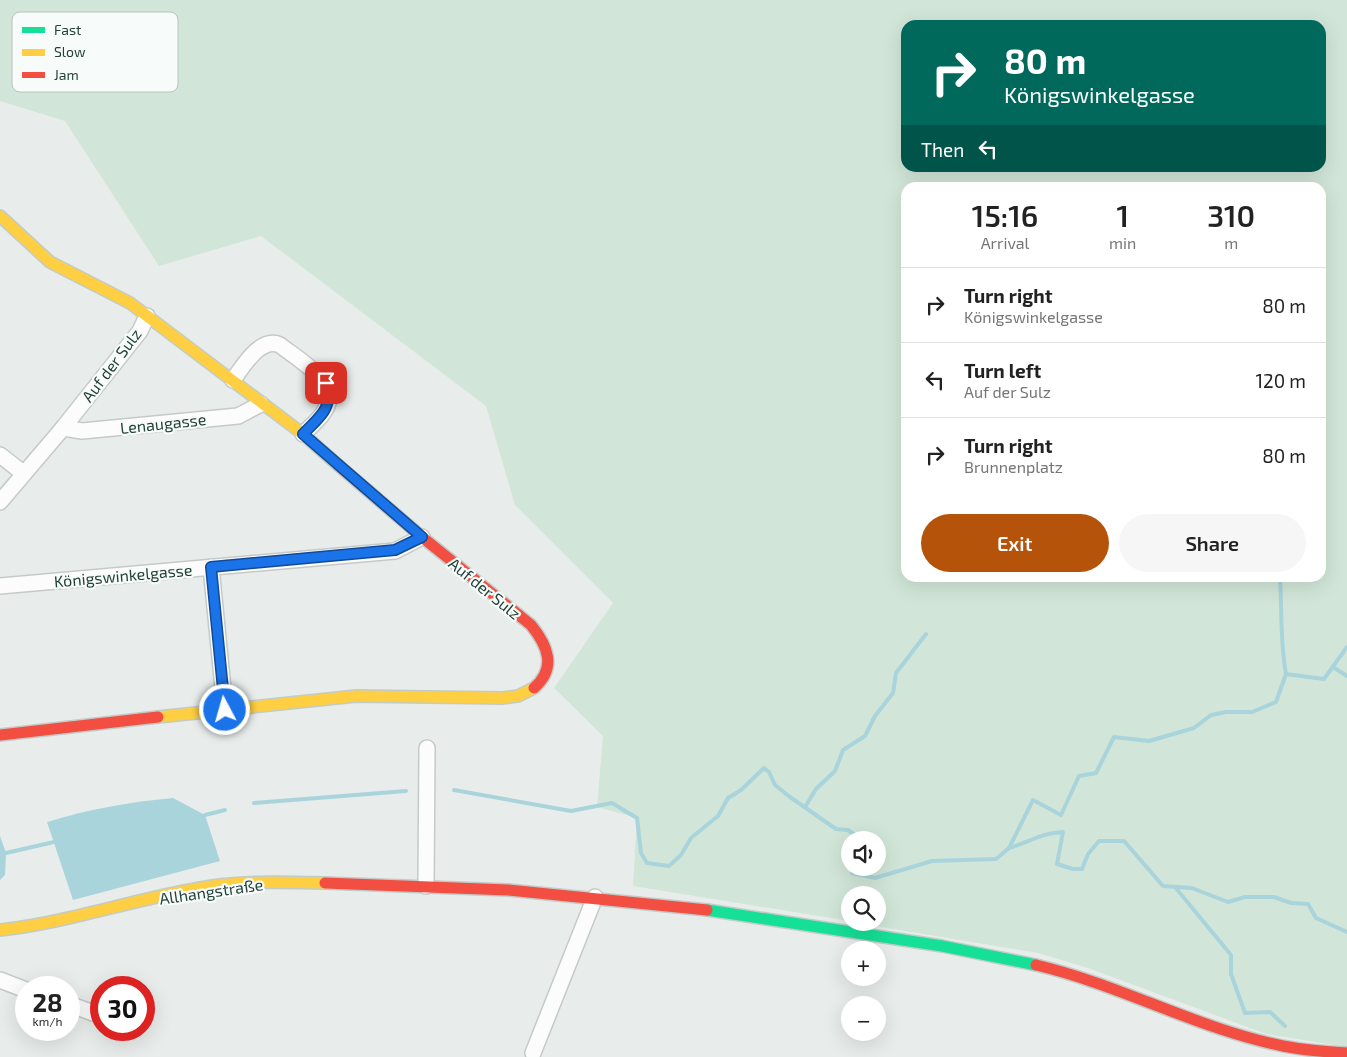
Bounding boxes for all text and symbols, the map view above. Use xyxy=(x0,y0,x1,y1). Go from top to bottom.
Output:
legend xyxy=(12,12,178,92)
text: Fast xyxy=(54,21,81,38)
text: 80 m xyxy=(1004,39,1086,81)
icon: right xyxy=(921,40,986,105)
text: Slow xyxy=(54,43,86,60)
text: Jam xyxy=(54,66,79,83)
text: Königswinkelgasse xyxy=(1004,81,1195,107)
icon: left xyxy=(974,135,1002,163)
text: Then xyxy=(921,138,964,161)
text: 15:16 xyxy=(972,197,1038,233)
text: 1 xyxy=(1116,197,1129,233)
text: 310 xyxy=(1207,197,1255,233)
text: Arrival xyxy=(981,233,1029,252)
text: min xyxy=(1109,233,1136,252)
text: m xyxy=(1224,233,1238,252)
text: Turn right xyxy=(964,284,1052,307)
icon: right xyxy=(921,291,949,319)
text: 80 m xyxy=(1262,294,1306,317)
text: Königswinkelgasse xyxy=(964,307,1103,326)
street label: Auf der Sulz xyxy=(77,325,145,405)
text: Turn left xyxy=(964,359,1041,382)
pin xyxy=(305,362,347,404)
icon: left xyxy=(921,366,949,394)
icon: arrive xyxy=(312,369,340,397)
text: 120 m xyxy=(1255,369,1306,392)
text: Auf der Sulz xyxy=(964,382,1051,401)
street label: Lenaugasse xyxy=(119,409,207,437)
text: Turn right xyxy=(964,434,1052,457)
icon: right xyxy=(921,441,949,469)
text: 80 m xyxy=(1262,444,1306,467)
text: Brunnenplatz xyxy=(964,457,1063,476)
button: Exit xyxy=(921,514,1109,572)
button: Share xyxy=(1119,514,1306,572)
street label: Auf der Sulz xyxy=(445,553,525,623)
street label: Königswinkelgasse xyxy=(53,559,193,591)
position arrow xyxy=(198,683,250,735)
map controls xyxy=(841,831,886,1041)
button: sound xyxy=(841,831,886,876)
street label: Allhangstraße xyxy=(158,874,264,908)
button: search xyxy=(841,886,886,931)
button: + xyxy=(841,941,886,986)
speed limit sign: 30 xyxy=(90,976,155,1041)
text: 28 xyxy=(32,987,63,1017)
button: − xyxy=(841,996,886,1041)
text: km/h xyxy=(33,1014,62,1028)

